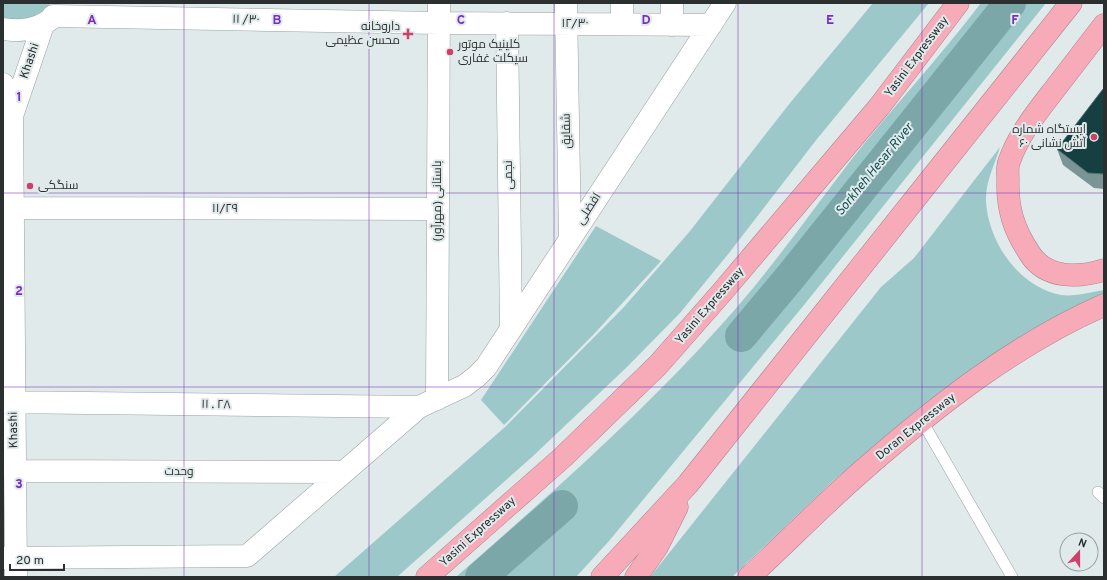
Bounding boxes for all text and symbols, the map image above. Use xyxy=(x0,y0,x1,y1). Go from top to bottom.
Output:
street label: ۱۱ /۳۰ xyxy=(232,12,260,28)
text: A xyxy=(87,13,97,29)
text: B xyxy=(273,13,282,29)
text: C xyxy=(457,13,465,29)
text: D xyxy=(641,13,651,29)
text: E xyxy=(826,13,834,29)
street label: Yasini Expressway xyxy=(881,13,953,101)
text: F xyxy=(1011,13,1019,29)
street label: ۱۲/۳۰ xyxy=(561,16,589,32)
place label: داروخانه محسن عظیمی xyxy=(325,19,400,49)
marker: داروخانه محسن عظیمی xyxy=(403,29,413,39)
place label: کلینیک موتور سیکلت غفاری xyxy=(457,37,528,67)
street label: Khashi xyxy=(16,41,44,81)
marker: کلینیک موتور سیکلت غفاری xyxy=(445,47,455,57)
text: 1 xyxy=(16,90,22,106)
street label: شقایق xyxy=(559,113,575,149)
water label: Sorkheh Hesar River xyxy=(833,120,918,220)
place label: ایستگاه شماره ۶۰ آتش نشانی xyxy=(1012,122,1087,152)
marker: ایستگاه شماره ۶۰ آتش نشانی xyxy=(1089,132,1099,142)
street label: نجمی xyxy=(501,160,517,190)
street label: باستانی (مهرآور) xyxy=(430,161,446,241)
place label: سنگکی xyxy=(38,178,79,194)
marker: سنگکی xyxy=(25,181,35,191)
street label: افضلی xyxy=(573,190,605,228)
street label: ۱۱/۲۹ xyxy=(212,201,238,217)
street label: Yasini Expressway xyxy=(672,264,748,348)
text: 2 xyxy=(15,284,23,300)
street label: Doran Expressway xyxy=(873,390,959,464)
street label: ۱۱ . ۲۸ xyxy=(201,397,231,413)
street label: Khashi xyxy=(6,412,22,448)
street label: وحدت xyxy=(164,464,194,480)
text: 3 xyxy=(15,477,23,493)
street label: Yasini Expressway xyxy=(436,493,520,571)
north arrow xyxy=(1059,532,1099,572)
text: N xyxy=(1076,536,1088,552)
scale bar xyxy=(10,546,64,572)
text: 20 m xyxy=(16,553,44,569)

